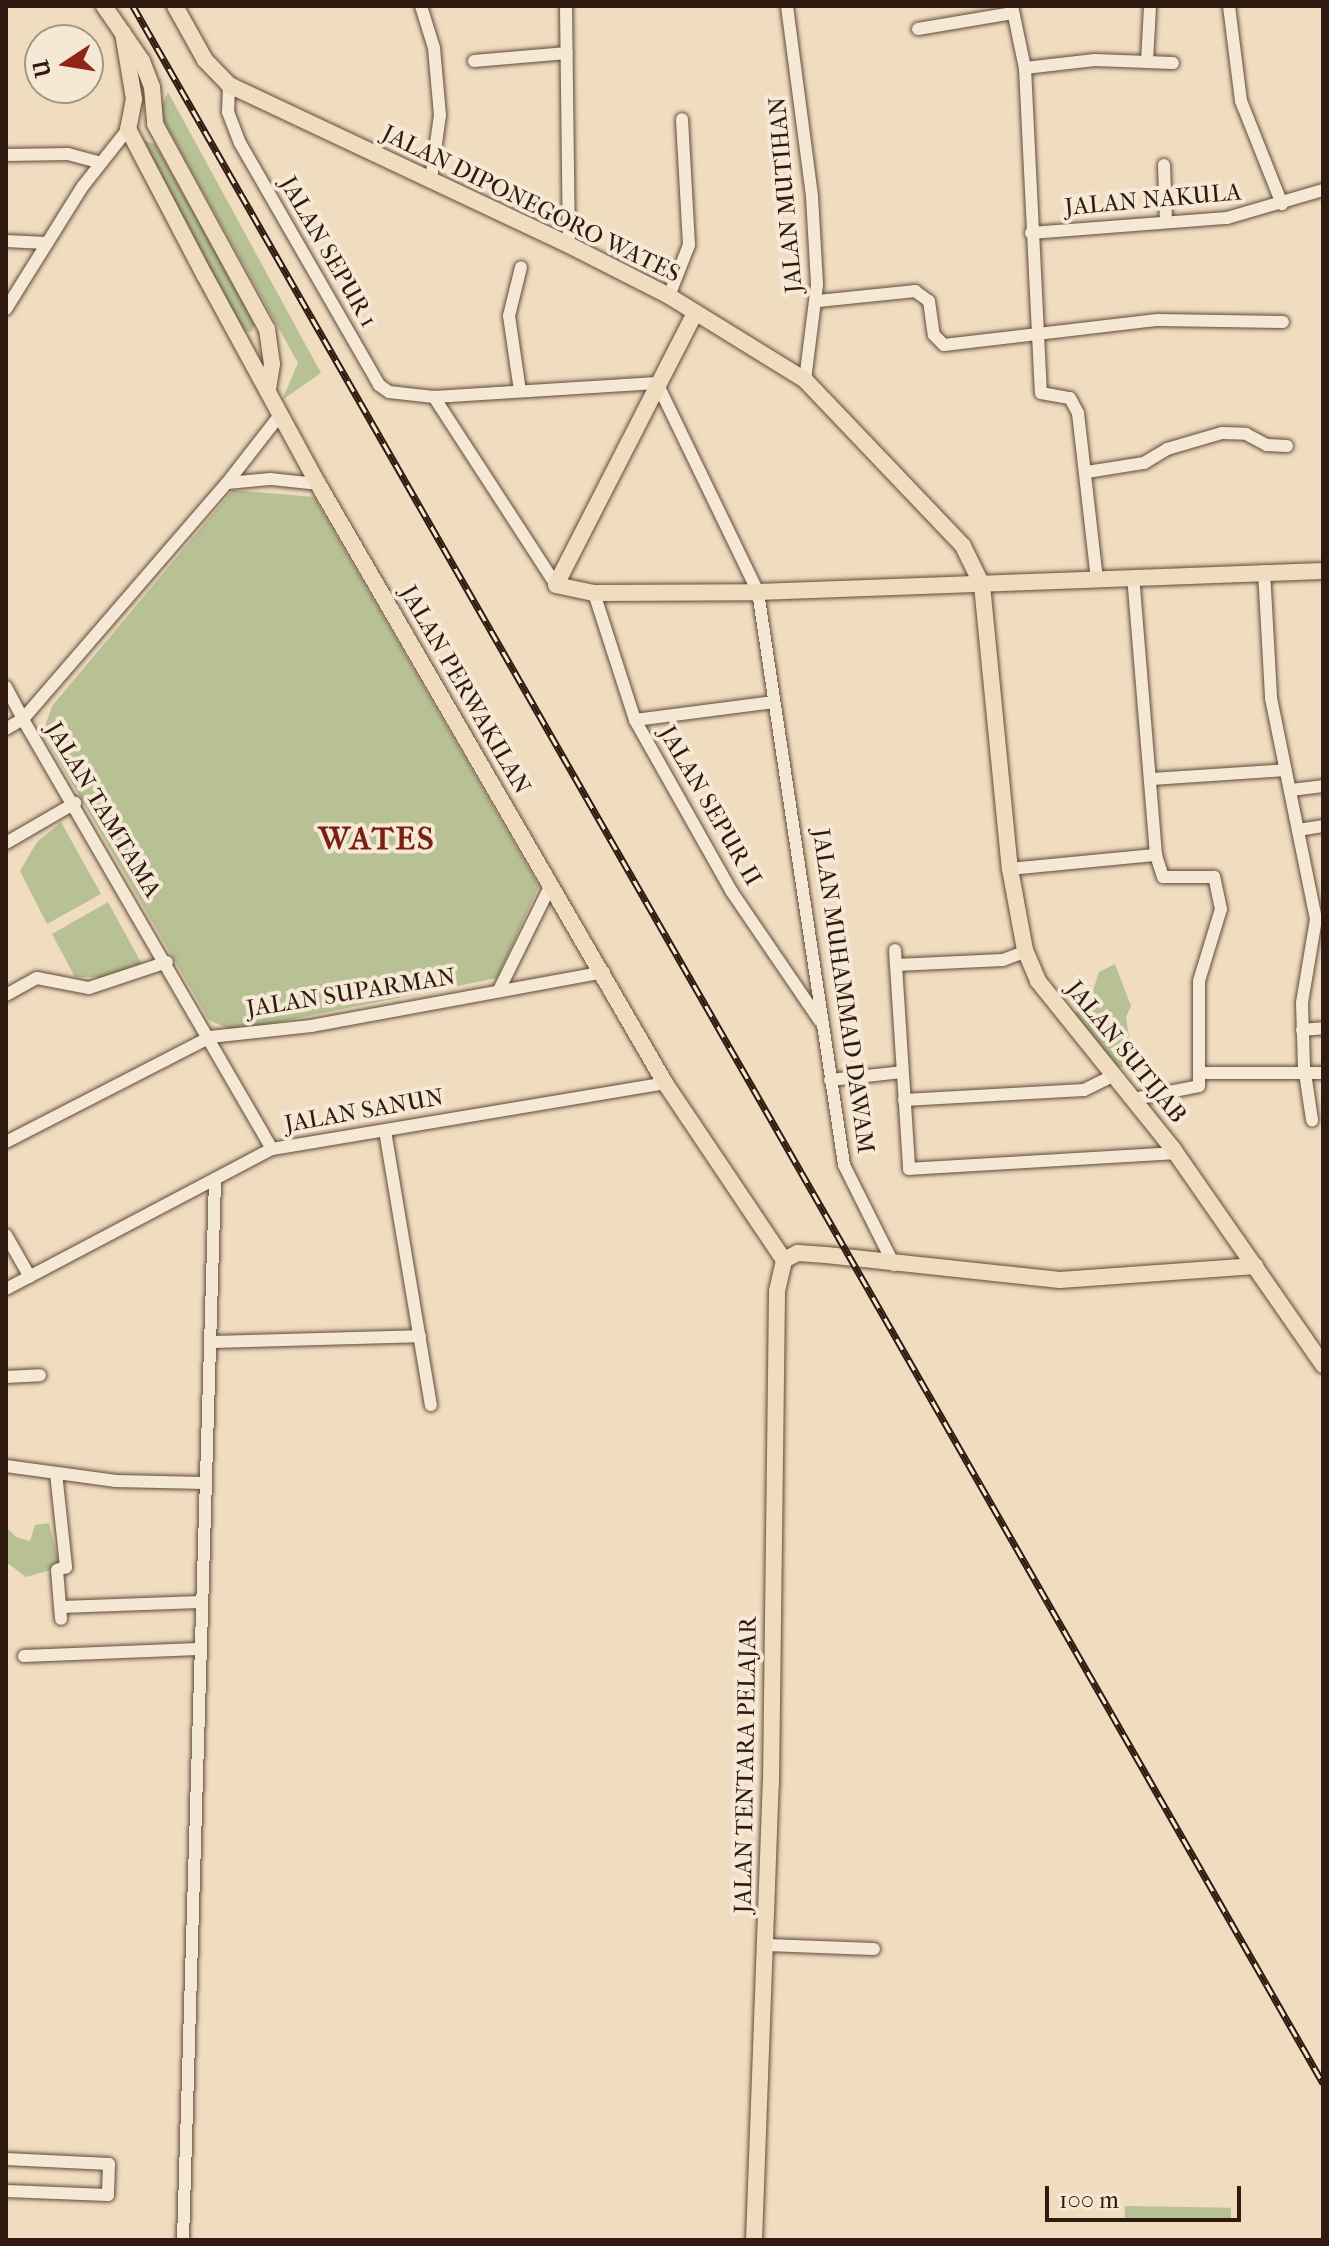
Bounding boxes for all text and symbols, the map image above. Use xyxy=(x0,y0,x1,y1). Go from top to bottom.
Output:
north arrow xyxy=(24,24,104,104)
text: U xyxy=(28,58,57,80)
street label: JALAN MUTIHAN xyxy=(763,96,809,294)
street label: JALAN DIPONEGORO WATES xyxy=(377,119,685,289)
street label: JALAN SEPUR 1 xyxy=(273,171,383,333)
street label: JALAN NAKULA xyxy=(1063,178,1243,222)
street label: JALAN PERWAKILAN xyxy=(393,581,537,799)
street label: JALAN TAMTAMA xyxy=(39,717,167,903)
street label: JALAN SEPUR II xyxy=(653,721,767,891)
district label: WATES xyxy=(318,820,436,858)
street label: JALAN MUHAMMAD DAWAM xyxy=(806,827,880,1155)
street label: JALAN SUPARMAN xyxy=(244,962,458,1024)
street label: JALAN SUTIJAB xyxy=(1060,975,1192,1129)
street label: JALAN SANUN xyxy=(282,1083,446,1139)
street label: JALAN TENTARA PELAJAR xyxy=(729,1616,763,1914)
scale bar xyxy=(1049,2170,1245,2220)
text: 100 m xyxy=(1059,2186,1119,2214)

